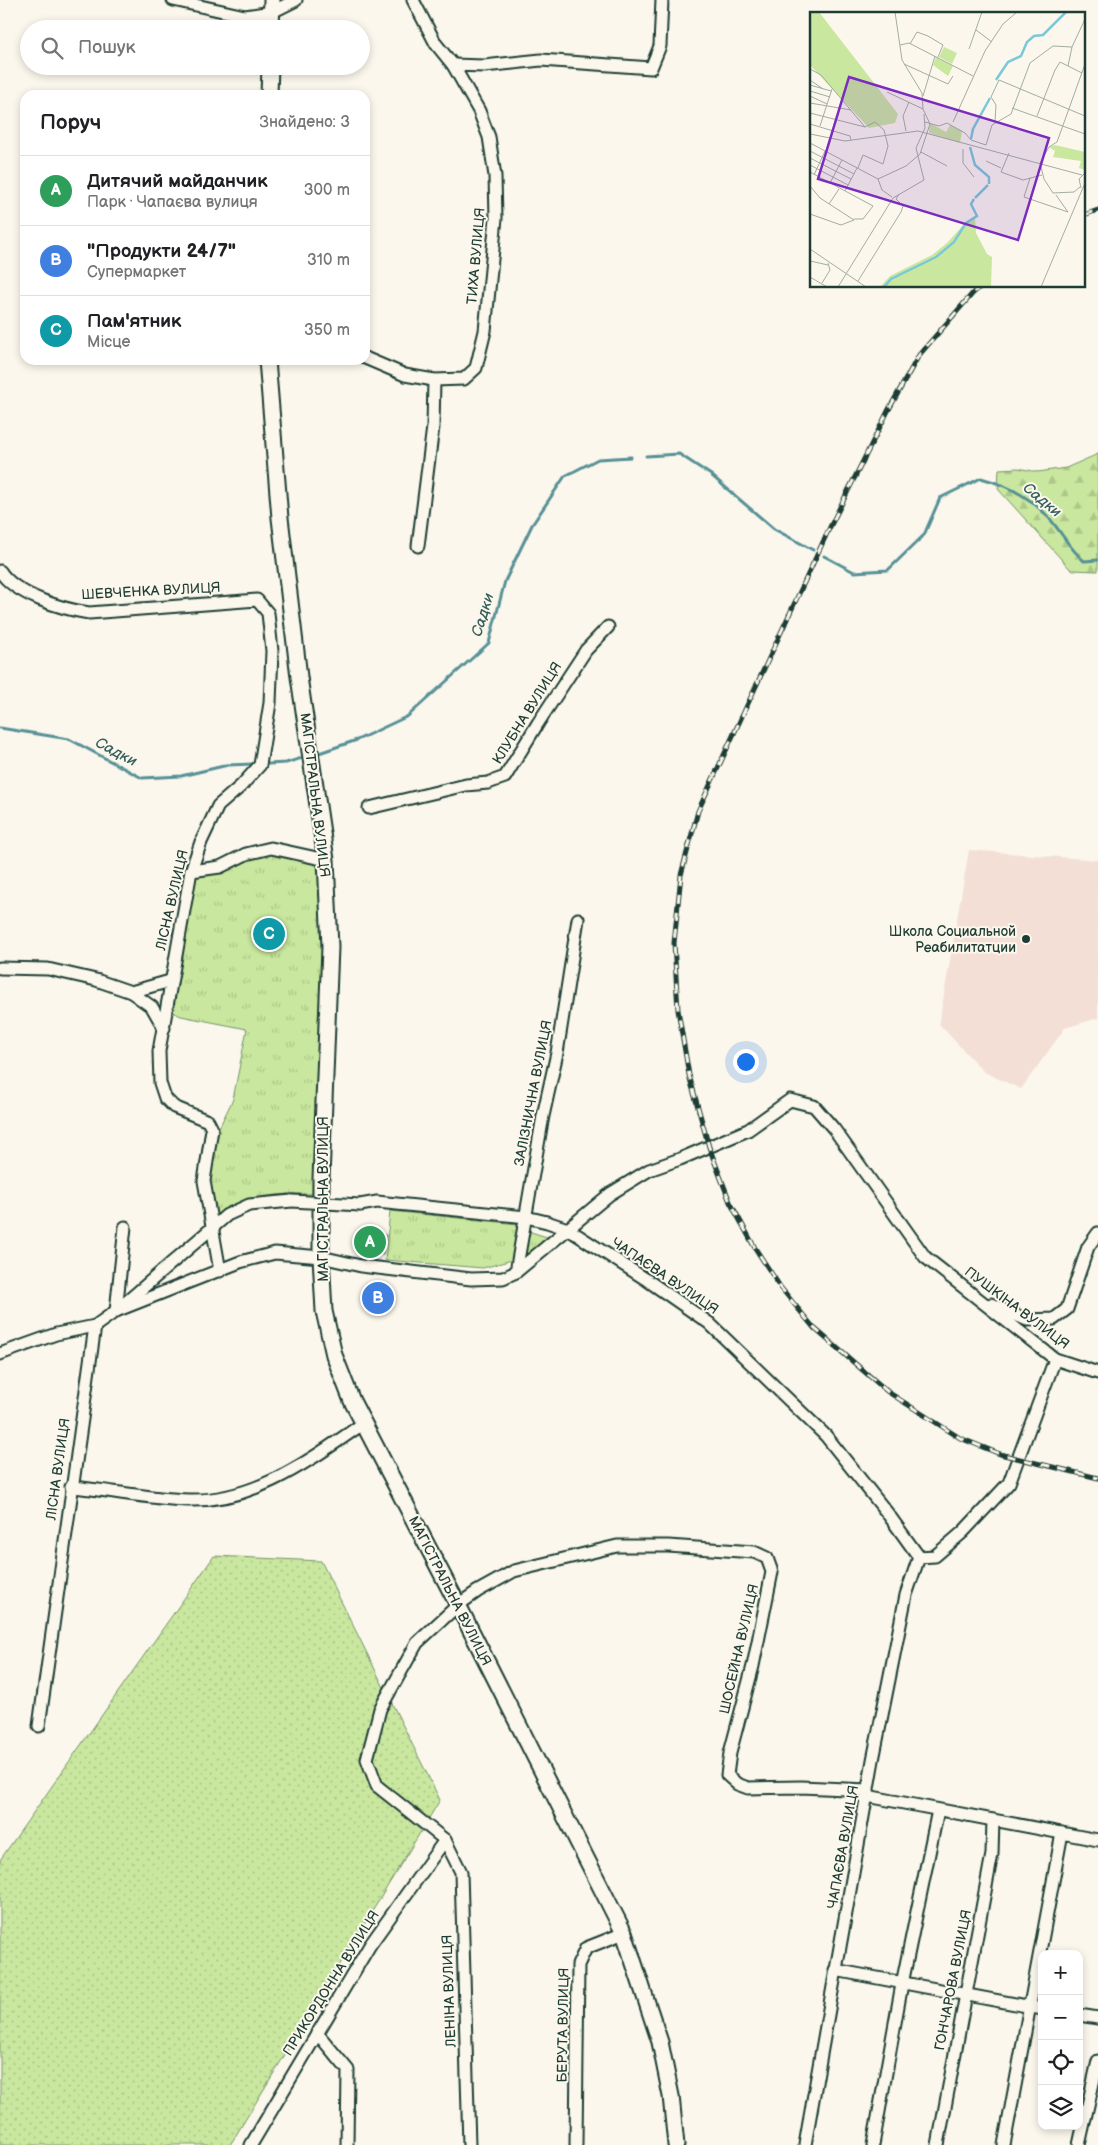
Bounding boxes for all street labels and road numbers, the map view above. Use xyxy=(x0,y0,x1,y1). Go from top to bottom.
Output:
street label: ТИХА ВУЛИЦЯ xyxy=(463,207,489,305)
street label: ШЕВЧЕНКА ВУЛИЦЯ xyxy=(81,579,221,603)
street label: КЛУБНА ВУЛИЦЯ xyxy=(489,659,565,767)
street label: МАГІСТРАЛЬНА ВУЛИЦЯ xyxy=(296,712,334,878)
street label: ЛІСНА ВУЛИЦЯ xyxy=(152,848,192,953)
street label: ЗАЛІЗНИЧНА ВУЛИЦЯ xyxy=(511,1019,555,1167)
street label: МАГІСТРАЛЬНА ВУЛИЦЯ xyxy=(315,1116,332,1282)
street label: ЧАПАЄВА ВУЛИЦЯ xyxy=(608,1234,722,1318)
street label: ПУШКІНА ВУЛИЦЯ xyxy=(961,1263,1073,1353)
street label: ЛІСНА ВУЛИЦЯ xyxy=(42,1417,74,1522)
street label: МАГІСТРАЛЬНА ВУЛИЦЯ xyxy=(405,1513,495,1669)
street label: ШОСЕЙНА ВУЛИЦЯ xyxy=(716,1582,762,1716)
street label: ЧАПАЄВА ВУЛИЦЯ xyxy=(824,1784,862,1910)
street label: ПРИКОРДОННА ВУЛИЦЯ xyxy=(279,1907,383,2059)
street label: ГОНЧАРОВА ВУЛИЦЯ xyxy=(931,1908,975,2052)
street label: ЛЕНІНА ВУЛИЦЯ xyxy=(439,1934,459,2049)
street label: БЕРУТА ВУЛИЦЯ xyxy=(553,1967,573,2083)

